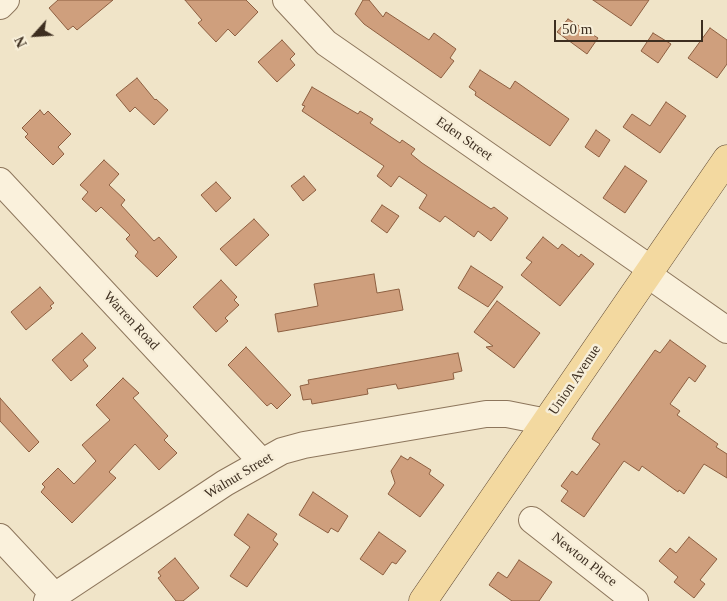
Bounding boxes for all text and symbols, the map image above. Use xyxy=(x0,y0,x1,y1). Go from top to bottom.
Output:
north arrow xyxy=(10,10,60,60)
scale bar xyxy=(557,10,706,42)
text: 50 m xyxy=(562,21,592,37)
text: N xyxy=(12,34,30,50)
street label: Eden Street xyxy=(433,114,495,164)
street label: Warren Road xyxy=(100,288,162,354)
street label: Union Avenue xyxy=(545,342,605,418)
street label: Walnut Street xyxy=(202,449,276,503)
street label: Newton Place xyxy=(548,529,620,591)

